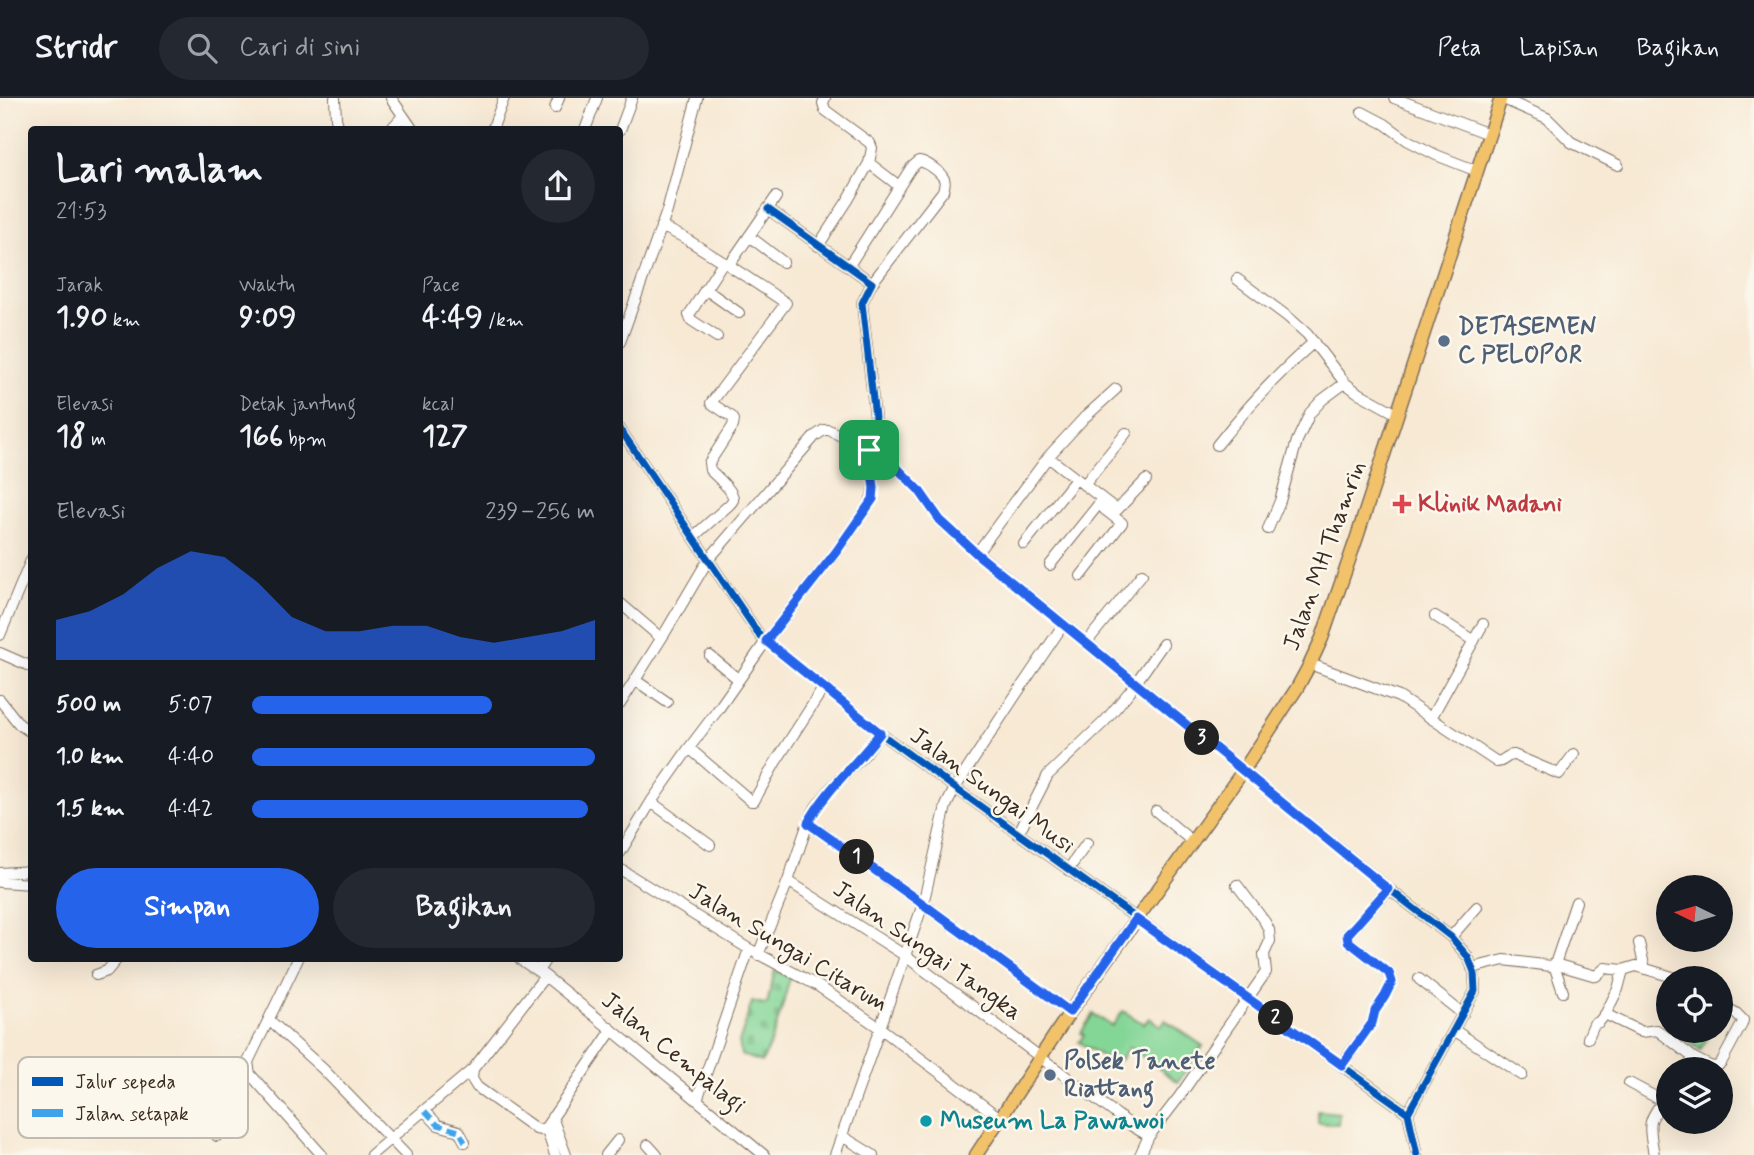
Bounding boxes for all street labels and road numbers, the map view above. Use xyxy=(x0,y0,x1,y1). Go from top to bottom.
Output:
street label: Jalan MH Thamrin xyxy=(1276,457,1374,655)
street label: Jalan Sungai Musi xyxy=(902,721,1081,863)
street label: Jalan Sungai Tangka xyxy=(825,874,1027,1029)
street label: Jalan Sungai Citarum xyxy=(682,876,893,1022)
street label: Jalan Cempalagi xyxy=(593,985,751,1123)

